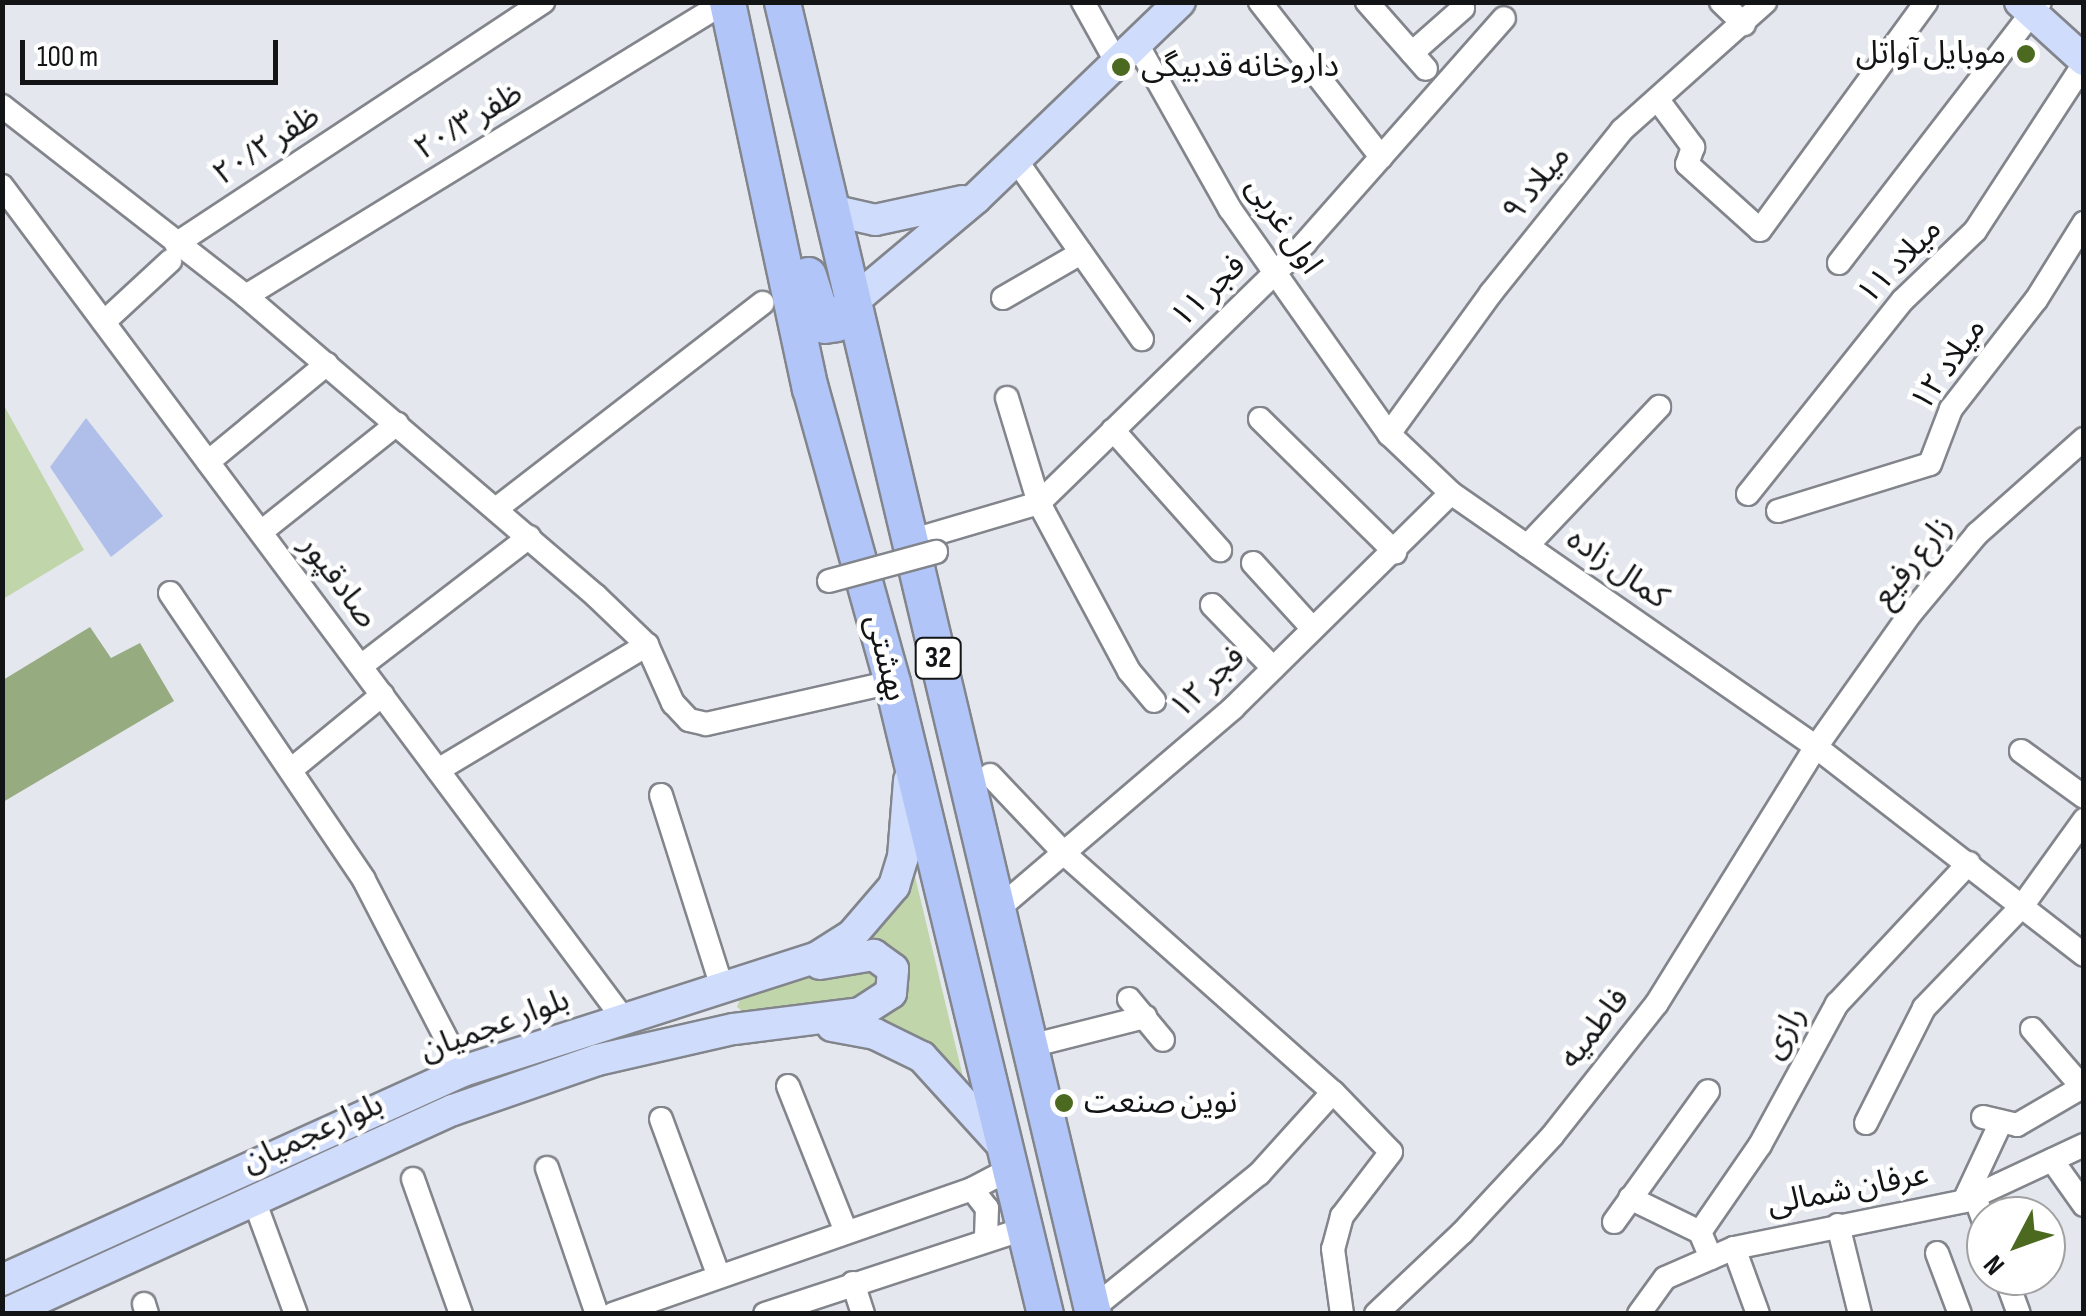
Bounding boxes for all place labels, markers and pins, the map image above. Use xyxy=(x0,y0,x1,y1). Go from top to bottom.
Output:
place label: موبایل آواتل xyxy=(1856,35,2006,73)
marker: موبایل آواتل xyxy=(2015,43,2037,65)
place label: داروخانه قدبیگی xyxy=(1141,48,1339,86)
marker: داروخانه قدبیگی xyxy=(1110,56,1132,78)
place label: نوین صنعت xyxy=(1084,1084,1237,1122)
marker: نوین صنعت xyxy=(1053,1092,1075,1114)

